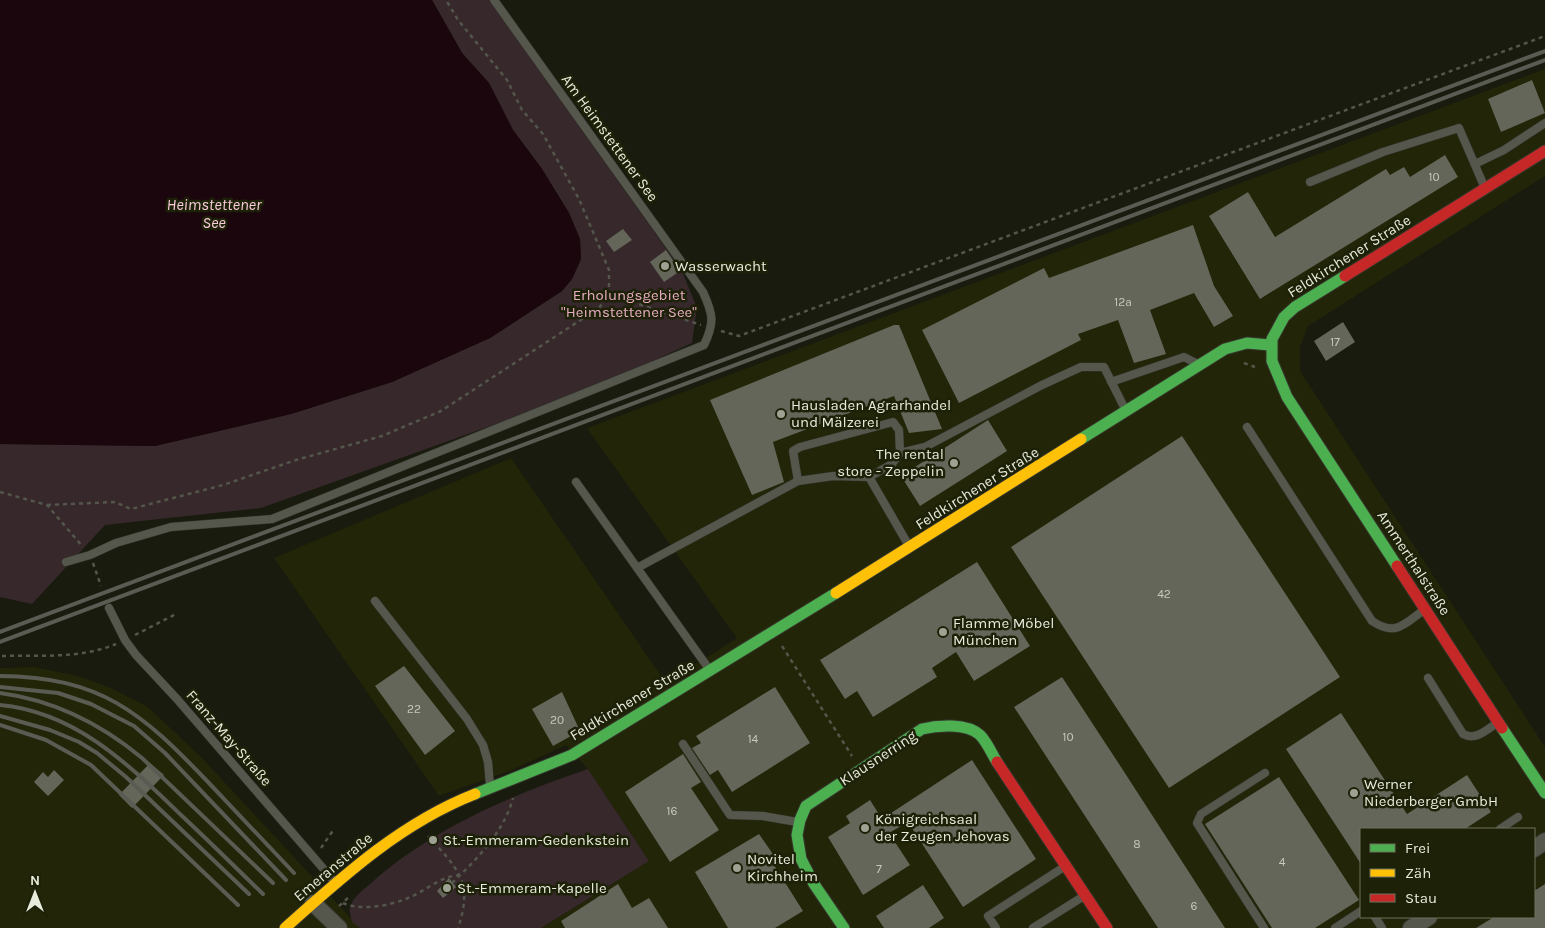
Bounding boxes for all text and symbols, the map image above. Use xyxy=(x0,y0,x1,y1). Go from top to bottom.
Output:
street label: Am Heimstettener See xyxy=(558,71,662,205)
house number: 10 xyxy=(1428,170,1440,184)
water label: Heimstettener See xyxy=(167,195,262,232)
street label: Feldkirchener Straße xyxy=(1284,211,1414,301)
place label: Wasserwacht xyxy=(675,257,767,275)
marker: Wasserwacht xyxy=(659,260,671,272)
park label: Erholungsgebiet "Heimstettener See" xyxy=(561,286,697,321)
house number: 12a xyxy=(1114,295,1132,309)
house number: 17 xyxy=(1330,335,1340,349)
place label: Hausladen Agrarhandel und Mälzerei xyxy=(791,396,951,431)
marker: Hausladen Agrarhandel und Mälzerei xyxy=(775,408,787,420)
street label: Feldkirchener Straße xyxy=(912,443,1042,533)
place label: The rental store - Zeppelin xyxy=(837,445,944,480)
marker: The rental store - Zeppelin xyxy=(948,457,960,469)
street label: Ammerthalstraße xyxy=(1373,507,1455,619)
house number: 42 xyxy=(1157,587,1171,601)
place label: Flamme Möbel München xyxy=(953,614,1054,649)
marker: Flamme Möbel München xyxy=(937,626,949,638)
street label: Feldkirchener Straße xyxy=(566,656,698,744)
street label: Franz-May-Straße xyxy=(182,686,276,790)
house number: 22 xyxy=(407,702,421,716)
house number: 20 xyxy=(550,713,564,727)
street label: Klausnerring xyxy=(836,726,920,790)
house number: 10 xyxy=(1062,730,1074,744)
house number: 14 xyxy=(748,732,759,746)
place label: Werner Niederberger GmbH xyxy=(1364,775,1498,810)
marker: Werner Niederberger GmbH xyxy=(1348,787,1360,799)
house number: 16 xyxy=(667,804,678,818)
place label: Königreichsaal der Zeugen Jehovas xyxy=(875,810,1010,845)
marker: Königreichsaal der Zeugen Jehovas xyxy=(859,822,871,834)
legend xyxy=(1360,828,1535,918)
street label: Emeranstraße xyxy=(290,829,376,905)
place label: St.-Emmeram-Gedenkstein xyxy=(443,831,629,849)
marker: St.-Emmeram-Gedenkstein xyxy=(427,834,439,846)
house number: 8 xyxy=(1133,837,1141,851)
text: Frei xyxy=(1405,839,1430,857)
place label: Novitel Kirchheim xyxy=(747,850,818,885)
house number: 4 xyxy=(1279,855,1286,869)
marker: Novitel Kirchheim xyxy=(731,862,743,874)
house number: 7 xyxy=(876,862,882,876)
text: Zäh xyxy=(1405,864,1431,882)
north arrow xyxy=(10,868,60,918)
text: N xyxy=(30,872,40,889)
place label: St.-Emmeram-Kapelle xyxy=(457,879,607,897)
marker: St.-Emmeram-Kapelle xyxy=(441,882,453,894)
text: Stau xyxy=(1405,889,1437,907)
house number: 6 xyxy=(1191,899,1198,913)

